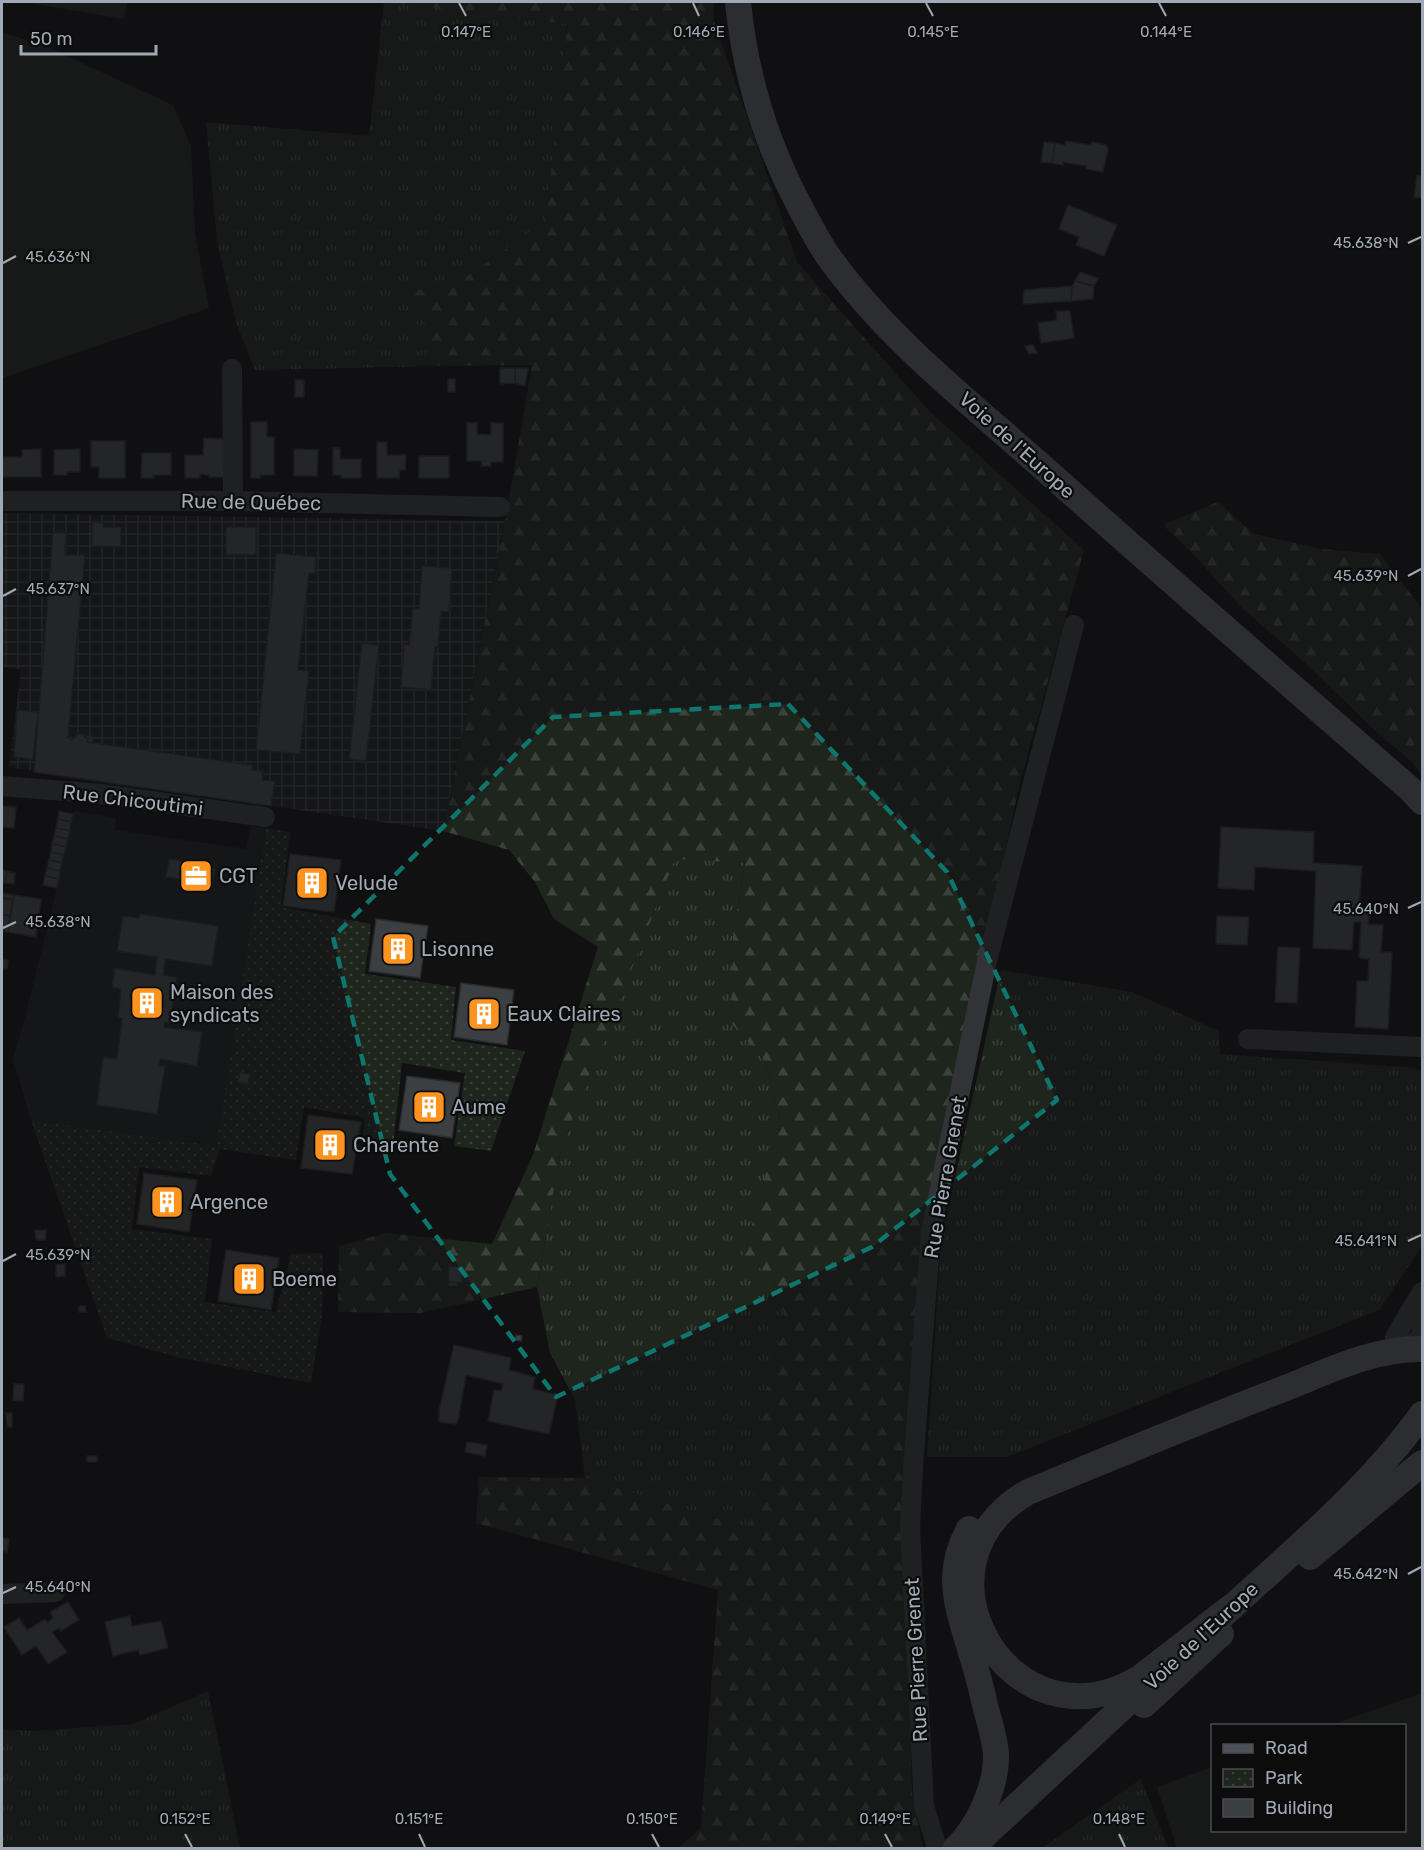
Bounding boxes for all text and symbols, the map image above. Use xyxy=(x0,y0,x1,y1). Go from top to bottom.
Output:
scale bar xyxy=(21,18,156,56)
text: 0.147°E xyxy=(441,23,491,41)
text: 0.146°E xyxy=(673,23,725,41)
text: 0.145°E xyxy=(907,23,959,41)
text: 0.144°E xyxy=(1140,23,1192,41)
text: 50 m xyxy=(30,28,73,50)
text: 45.638°N xyxy=(1333,234,1399,252)
text: 45.636°N xyxy=(25,248,91,266)
street label: Voie de l'Europe xyxy=(954,387,1080,503)
street label: Rue de Québec xyxy=(181,489,321,515)
text: 45.639°N xyxy=(1334,567,1398,585)
text: 45.637°N xyxy=(26,580,90,598)
street label: Rue Chicoutimi xyxy=(61,779,205,821)
office icon: CGT xyxy=(178,858,214,894)
place label: CGT xyxy=(219,864,258,888)
building icon: Velude xyxy=(294,865,330,901)
place label: Velude xyxy=(335,871,398,895)
text: 45.640°N xyxy=(1333,900,1399,918)
text: 45.638°N xyxy=(25,913,91,931)
building icon: Lisonne xyxy=(380,931,416,967)
place label: Lisonne xyxy=(421,937,494,961)
place label: Maison des syndicats xyxy=(170,980,274,1027)
building icon: Maison des syndicats xyxy=(129,985,165,1021)
building icon: Eaux Claires xyxy=(466,996,502,1032)
place label: Eaux Claires xyxy=(507,1002,621,1026)
building icon: Aume xyxy=(411,1089,447,1125)
street label: Rue Pierre Grenet xyxy=(919,1094,971,1260)
place label: Aume xyxy=(452,1095,506,1119)
building icon: Charente xyxy=(312,1127,348,1163)
place label: Charente xyxy=(353,1133,439,1157)
building icon: Argence xyxy=(149,1184,185,1220)
place label: Argence xyxy=(190,1190,268,1214)
text: 45.641°N xyxy=(1335,1232,1397,1250)
text: 45.639°N xyxy=(26,1246,90,1264)
building icon: Boeme xyxy=(231,1261,267,1297)
place label: Boeme xyxy=(272,1267,337,1291)
text: 45.642°N xyxy=(1333,1565,1399,1583)
street label: Rue Pierre Grenet xyxy=(900,1577,932,1743)
street label: Voie de l'Europe xyxy=(1139,1577,1263,1695)
text: 45.640°N xyxy=(25,1578,91,1596)
legend xyxy=(1211,1724,1406,1832)
text: Road xyxy=(1265,1737,1308,1759)
text: Park xyxy=(1265,1767,1303,1789)
text: Building xyxy=(1265,1797,1333,1819)
text: 0.152°E xyxy=(159,1810,211,1828)
text: 0.151°E xyxy=(395,1810,443,1828)
text: 0.150°E xyxy=(626,1810,678,1828)
text: 0.149°E xyxy=(859,1810,911,1828)
text: 0.148°E xyxy=(1093,1810,1145,1828)

